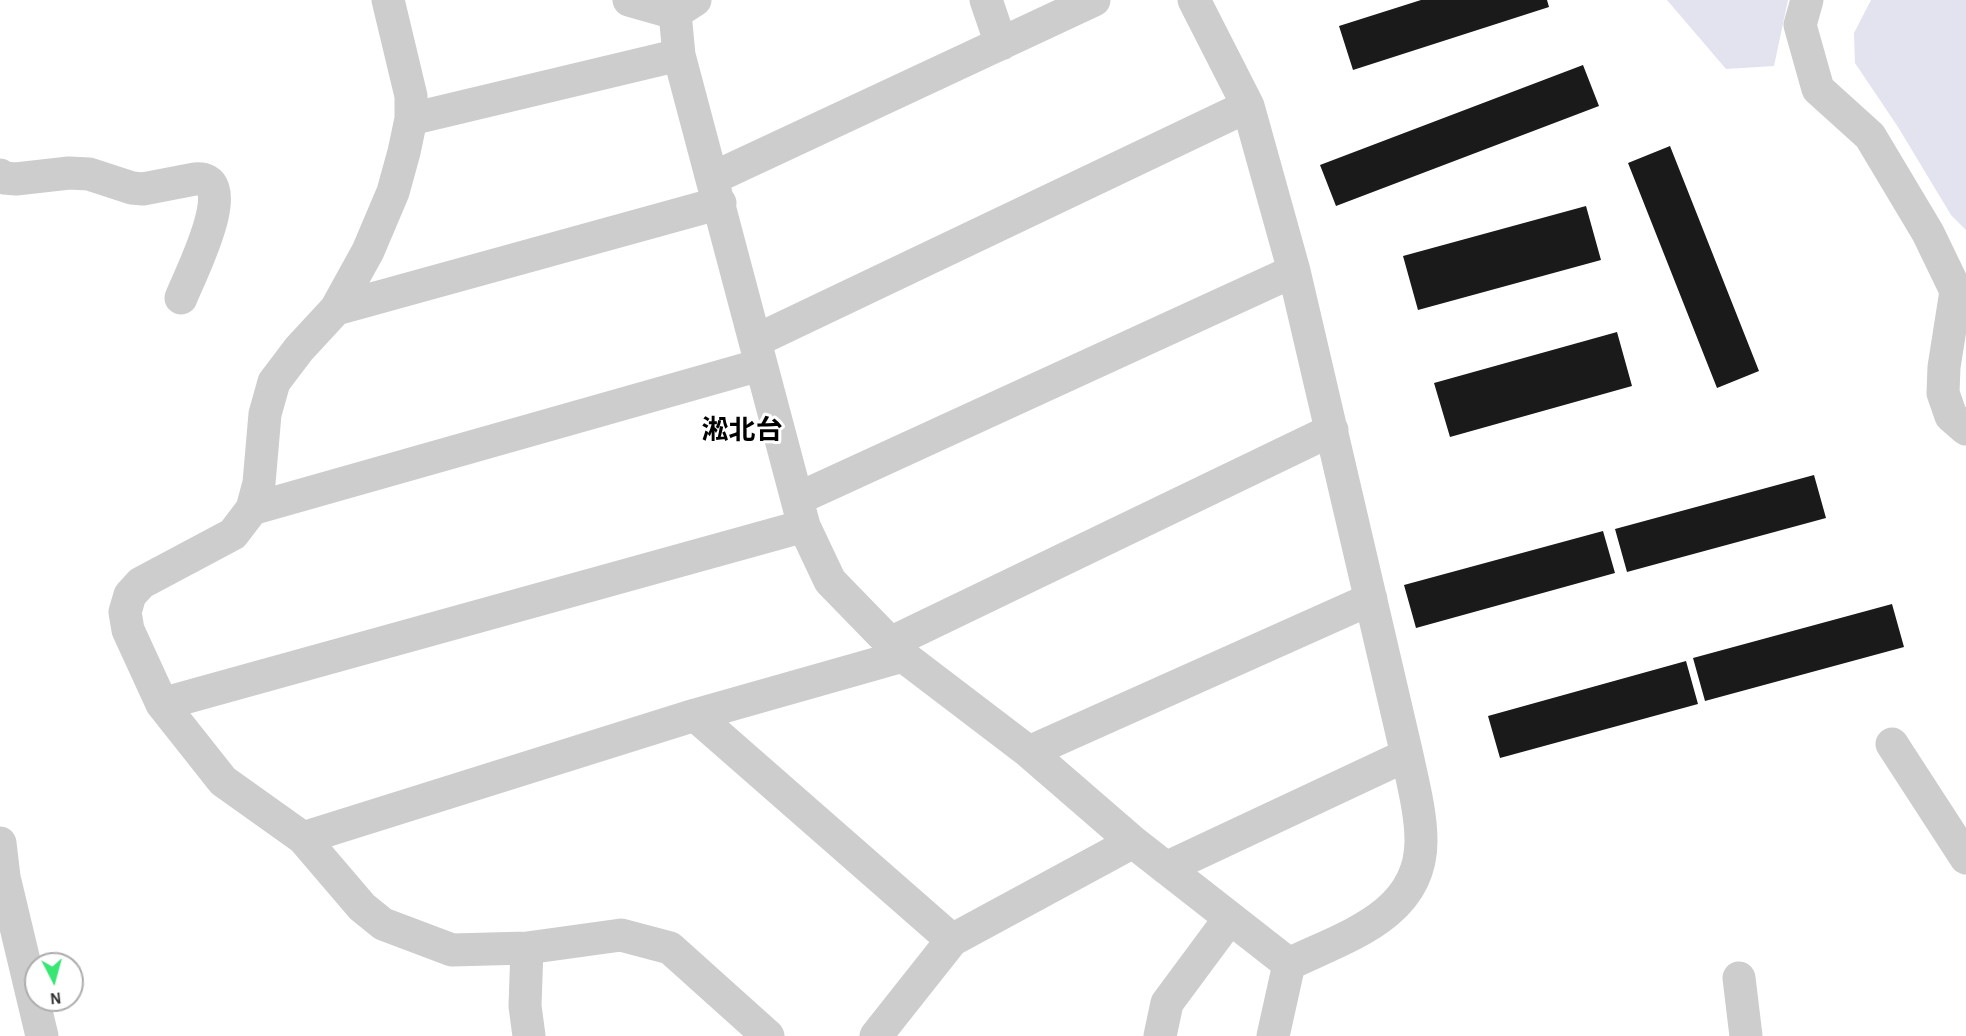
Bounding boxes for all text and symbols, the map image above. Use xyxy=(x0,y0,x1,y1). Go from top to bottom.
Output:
district label: 淞北台 xyxy=(702,415,782,447)
north arrow xyxy=(24,952,84,1012)
text: N xyxy=(49,989,62,1006)

